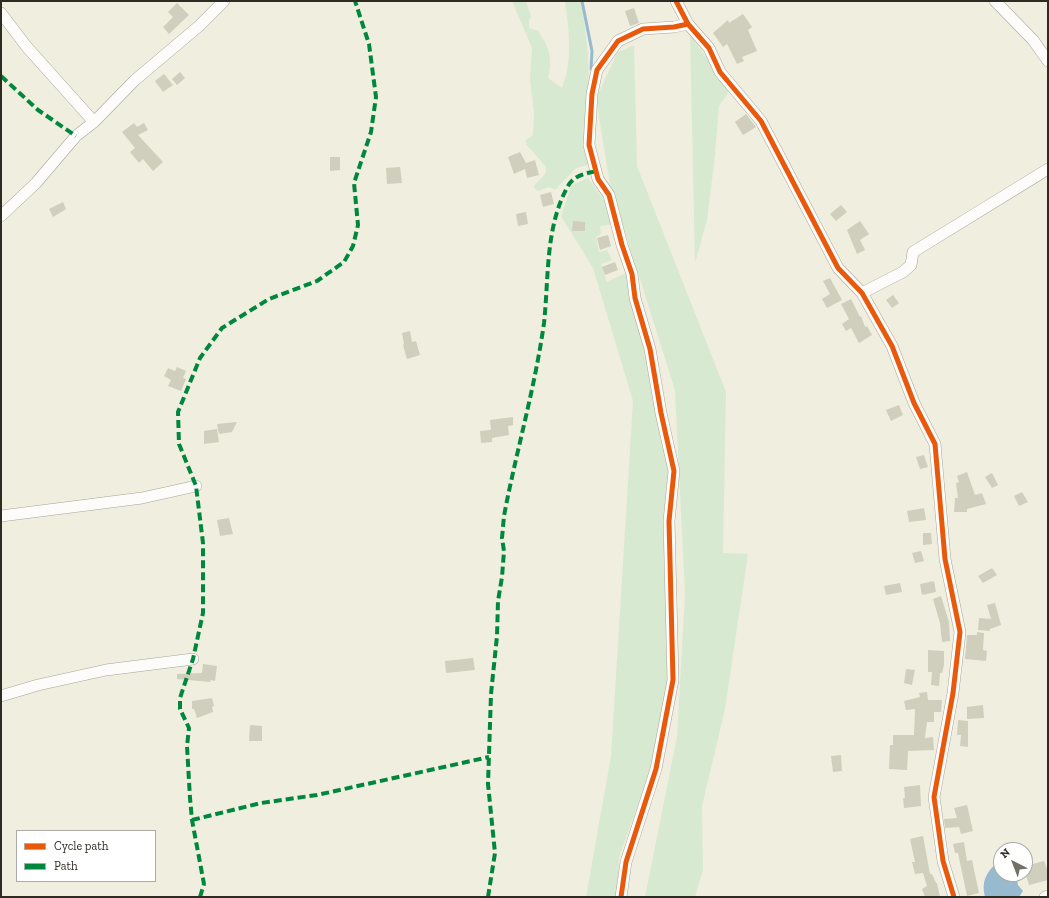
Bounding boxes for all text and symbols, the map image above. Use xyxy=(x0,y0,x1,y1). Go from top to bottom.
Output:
legend xyxy=(16,830,156,882)
text: Cycle path xyxy=(54,839,108,853)
north arrow xyxy=(993,842,1033,882)
text: N xyxy=(998,846,1013,861)
text: Path xyxy=(54,859,78,873)

